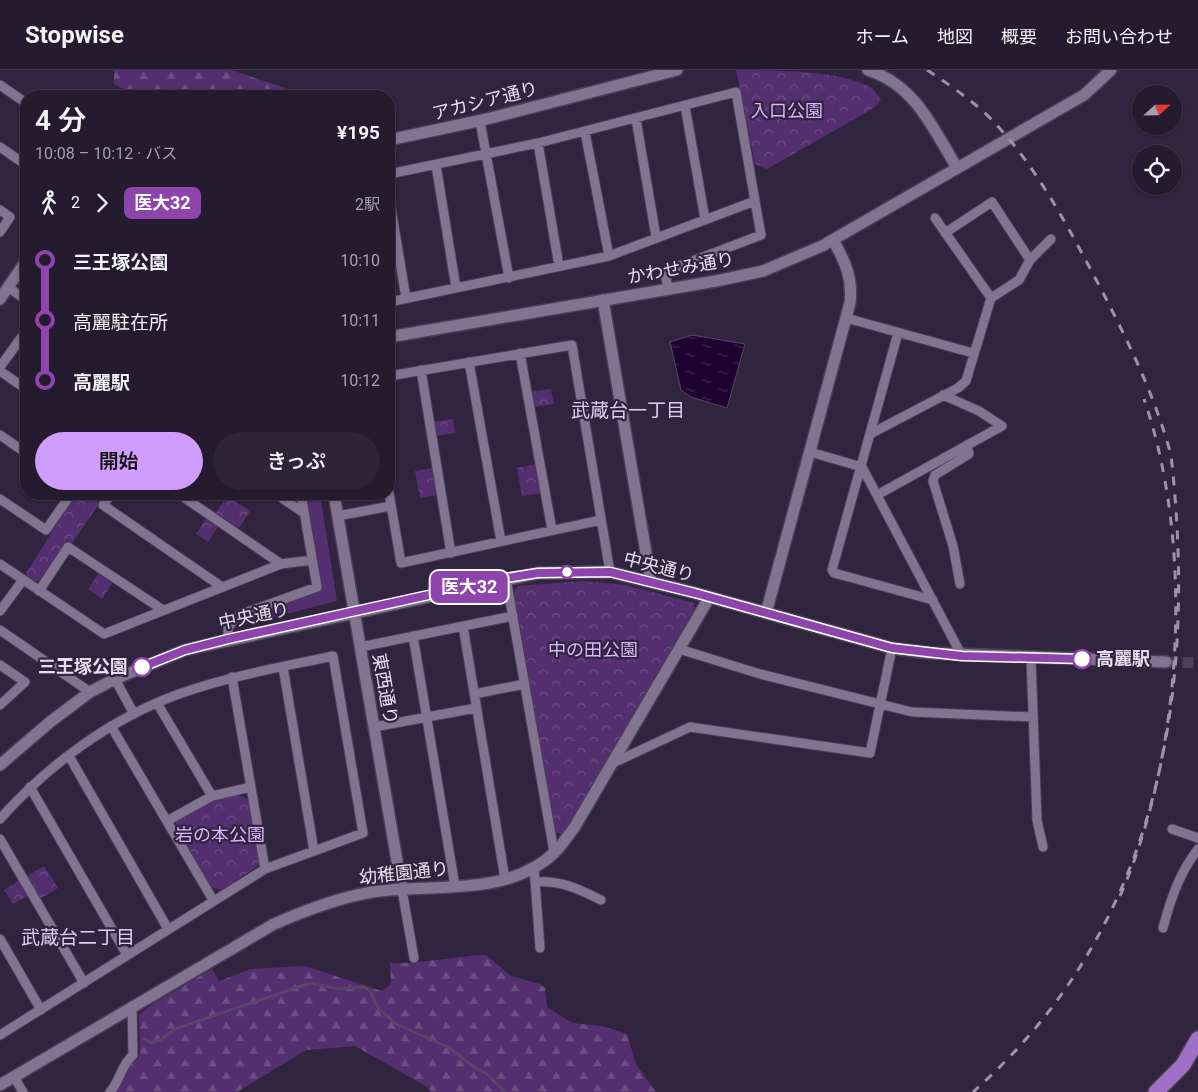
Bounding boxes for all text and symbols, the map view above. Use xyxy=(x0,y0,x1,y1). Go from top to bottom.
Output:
text: Stopwise xyxy=(25,21,124,49)
text: ホーム xyxy=(856,26,909,47)
text: 地図 xyxy=(937,26,973,47)
text: 概要 xyxy=(1001,26,1037,47)
text: お問い合わせ xyxy=(1065,26,1173,47)
street label: アカシア通り xyxy=(430,77,540,124)
north arrow xyxy=(1132,85,1182,135)
map controls xyxy=(1132,85,1182,195)
park label: 入口公園 xyxy=(751,100,823,121)
text: 4 分 xyxy=(35,104,86,137)
text: ¥195 xyxy=(337,121,380,144)
text: 10:08 – 10:12 · バス xyxy=(35,144,177,163)
button: locate xyxy=(1132,145,1182,195)
icon: walk xyxy=(35,189,63,217)
icon: forward xyxy=(88,189,116,217)
text: 医大32 xyxy=(134,192,191,213)
text: 2 xyxy=(71,193,80,212)
text: 2駅 xyxy=(355,195,380,214)
street label: かわせみ通り xyxy=(626,248,736,287)
text: 三王塚公園 xyxy=(73,251,168,274)
text: 10:10 xyxy=(340,251,380,270)
text: 高麗駐在所 xyxy=(73,311,168,334)
text: 10:11 xyxy=(340,311,380,330)
text: 高麗駅 xyxy=(73,371,130,394)
text: 10:12 xyxy=(340,371,380,390)
district label: 武蔵台一丁目 xyxy=(571,399,685,422)
button: 開始 xyxy=(35,432,203,490)
button: きっぷ xyxy=(213,432,380,490)
street label: 中央通り xyxy=(622,548,697,585)
unlabelled marker xyxy=(560,565,574,579)
line badge: 医大32 xyxy=(434,571,504,603)
text: 医大32 xyxy=(441,576,497,597)
street label: 中央通り xyxy=(216,598,291,633)
park label: 中の田公園 xyxy=(548,639,638,660)
place label: 高麗駅 xyxy=(1096,648,1150,669)
marker: 高麗駅 xyxy=(1072,649,1092,669)
street label: 東西通り xyxy=(369,652,402,726)
place label: 三王塚公園 xyxy=(38,656,128,677)
marker: 三王塚公園 xyxy=(132,657,152,677)
park label: 岩の本公園 xyxy=(175,824,265,845)
street label: 幼稚園通り xyxy=(358,857,450,888)
district label: 武蔵台二丁目 xyxy=(21,926,135,949)

